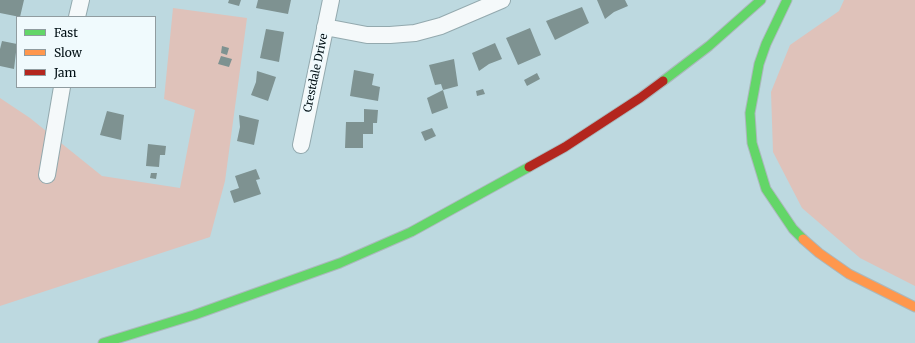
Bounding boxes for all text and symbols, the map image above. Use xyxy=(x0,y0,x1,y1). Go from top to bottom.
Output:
legend xyxy=(16,16,156,88)
text: Fast xyxy=(54,25,78,40)
street label: Crestdale Drive xyxy=(301,32,331,114)
text: Slow xyxy=(54,45,82,60)
text: Jam xyxy=(54,65,76,80)

